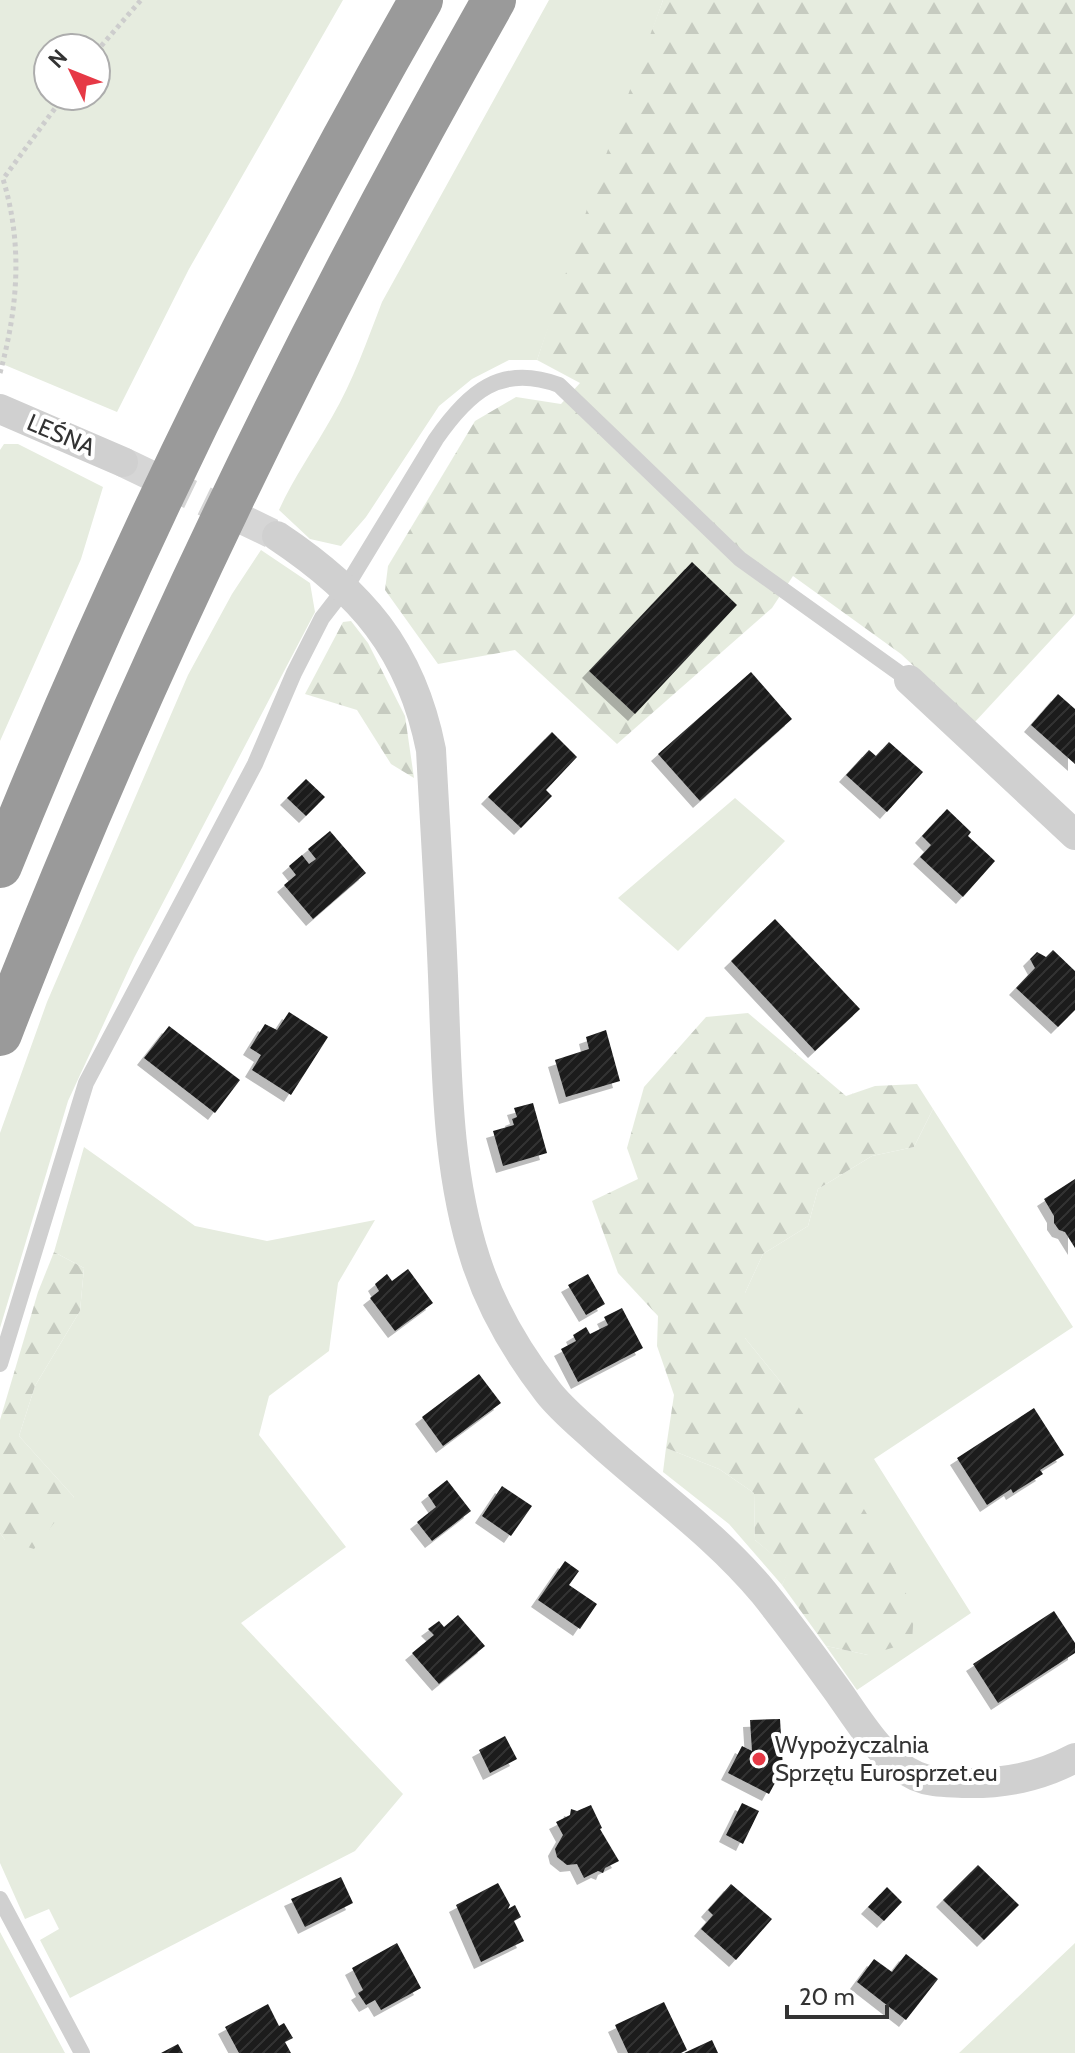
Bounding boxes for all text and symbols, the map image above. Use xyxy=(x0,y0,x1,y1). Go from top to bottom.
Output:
north arrow xyxy=(32,32,112,112)
text: N xyxy=(43,44,73,74)
street label: LEŚNA xyxy=(23,407,100,462)
place label: Wypożyczalnia Sprzętu Eurosprzet.eu xyxy=(775,1730,998,1787)
marker: Wypożyczalnia Sprzętu Eurosprzet.eu xyxy=(750,1750,768,1768)
scale bar xyxy=(787,1969,887,2019)
text: 20 m xyxy=(799,1982,855,2011)

